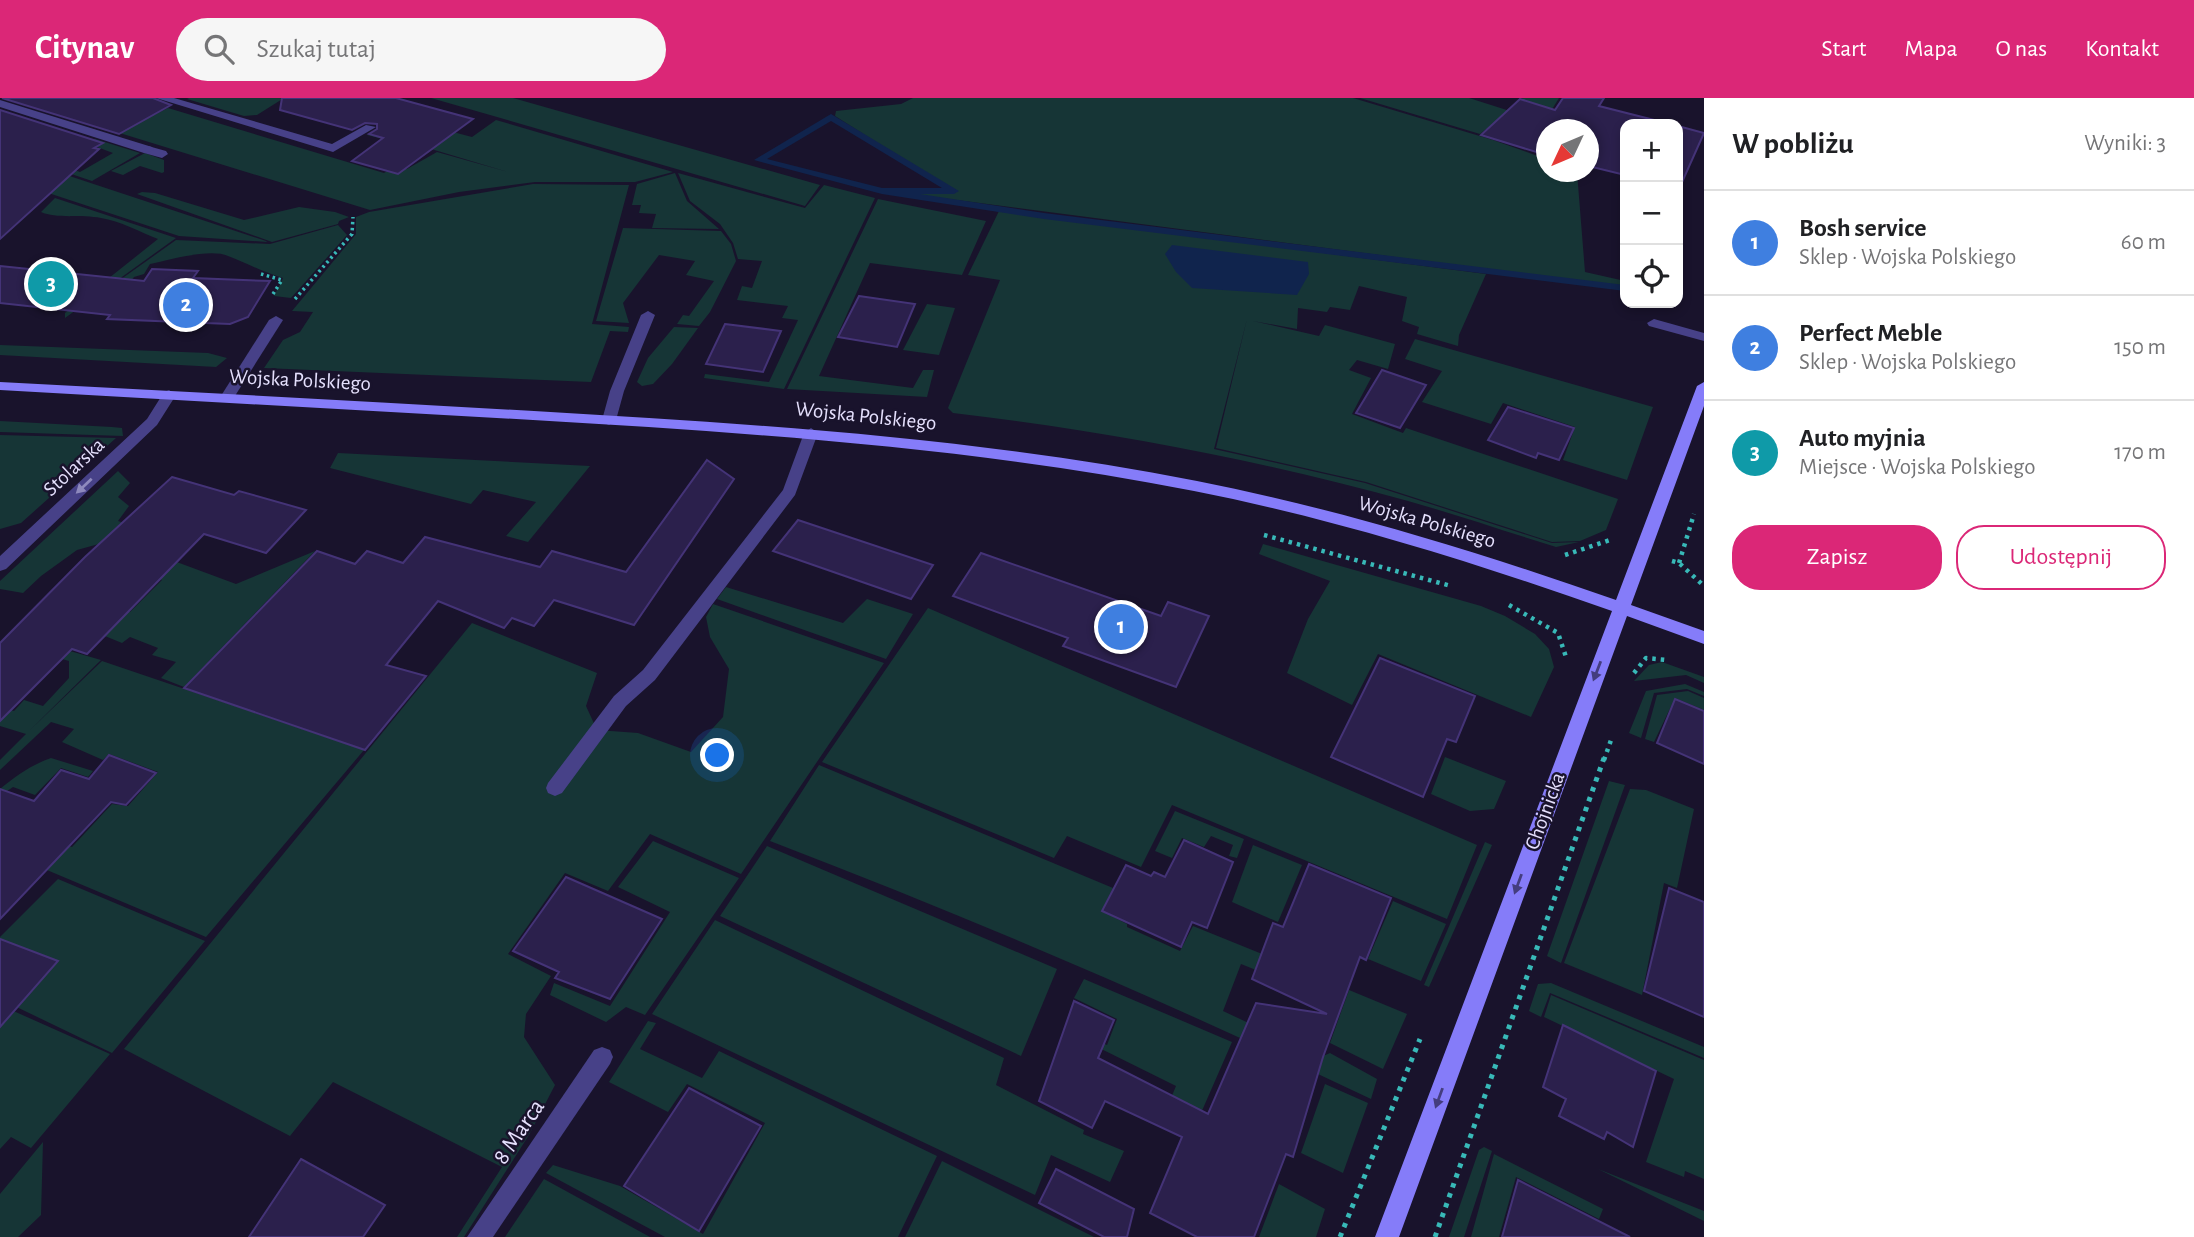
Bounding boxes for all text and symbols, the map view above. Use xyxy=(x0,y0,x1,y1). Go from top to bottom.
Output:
search box xyxy=(176,18,666,81)
icon: search xyxy=(200,30,238,68)
text: Citynav xyxy=(35,32,134,65)
text: Szukaj tutaj xyxy=(256,36,376,62)
text: Start xyxy=(1821,37,1866,61)
text: Mapa xyxy=(1904,37,1958,61)
text: O nas xyxy=(1996,37,2047,61)
text: Kontakt xyxy=(2085,37,2159,61)
north arrow xyxy=(1536,119,1599,182)
map controls xyxy=(1620,119,1683,308)
button: + xyxy=(1620,119,1683,182)
text: W pobliżu xyxy=(1732,129,1854,159)
text: Wyniki: 3 xyxy=(2084,132,2166,155)
button: − xyxy=(1620,182,1683,245)
text: Bosh service xyxy=(1799,215,1927,241)
text: 1 xyxy=(1751,231,1759,254)
text: 60 m xyxy=(2121,231,2166,254)
button: locate xyxy=(1620,245,1683,308)
text: Sklep · Wojska Polskiego xyxy=(1799,246,2016,269)
pin: 3 xyxy=(28,258,74,310)
pin: 2 xyxy=(163,279,209,331)
text: Perfect Meble xyxy=(1799,320,1942,346)
text: 2 xyxy=(1750,336,1760,359)
text: 150 m xyxy=(2114,336,2166,359)
text: Sklep · Wojska Polskiego xyxy=(1799,351,2016,374)
street label: Wojska Polskiego xyxy=(229,366,371,394)
street label: Wojska Polskiego xyxy=(794,398,938,434)
text: Auto myjnia xyxy=(1799,425,1926,451)
street label: Stolarska xyxy=(40,434,109,500)
text: 3 xyxy=(1750,441,1760,464)
text: 170 m xyxy=(2114,441,2166,464)
text: Miejsce · Wojska Polskiego xyxy=(1799,456,2036,479)
one-way arrow xyxy=(76,478,93,494)
street label: Wojska Polskiego xyxy=(1356,492,1498,552)
button: Zapisz xyxy=(1732,525,1942,590)
button: Udostępnij xyxy=(1956,525,2166,590)
pin: 1 xyxy=(1098,601,1144,653)
one-way arrow xyxy=(1592,660,1603,681)
your location xyxy=(700,738,734,772)
street label: Chojnicka xyxy=(1521,769,1569,852)
one-way arrow xyxy=(1512,874,1523,895)
one-way arrow xyxy=(1434,1087,1445,1108)
street label: 8 Marca xyxy=(489,1095,549,1169)

